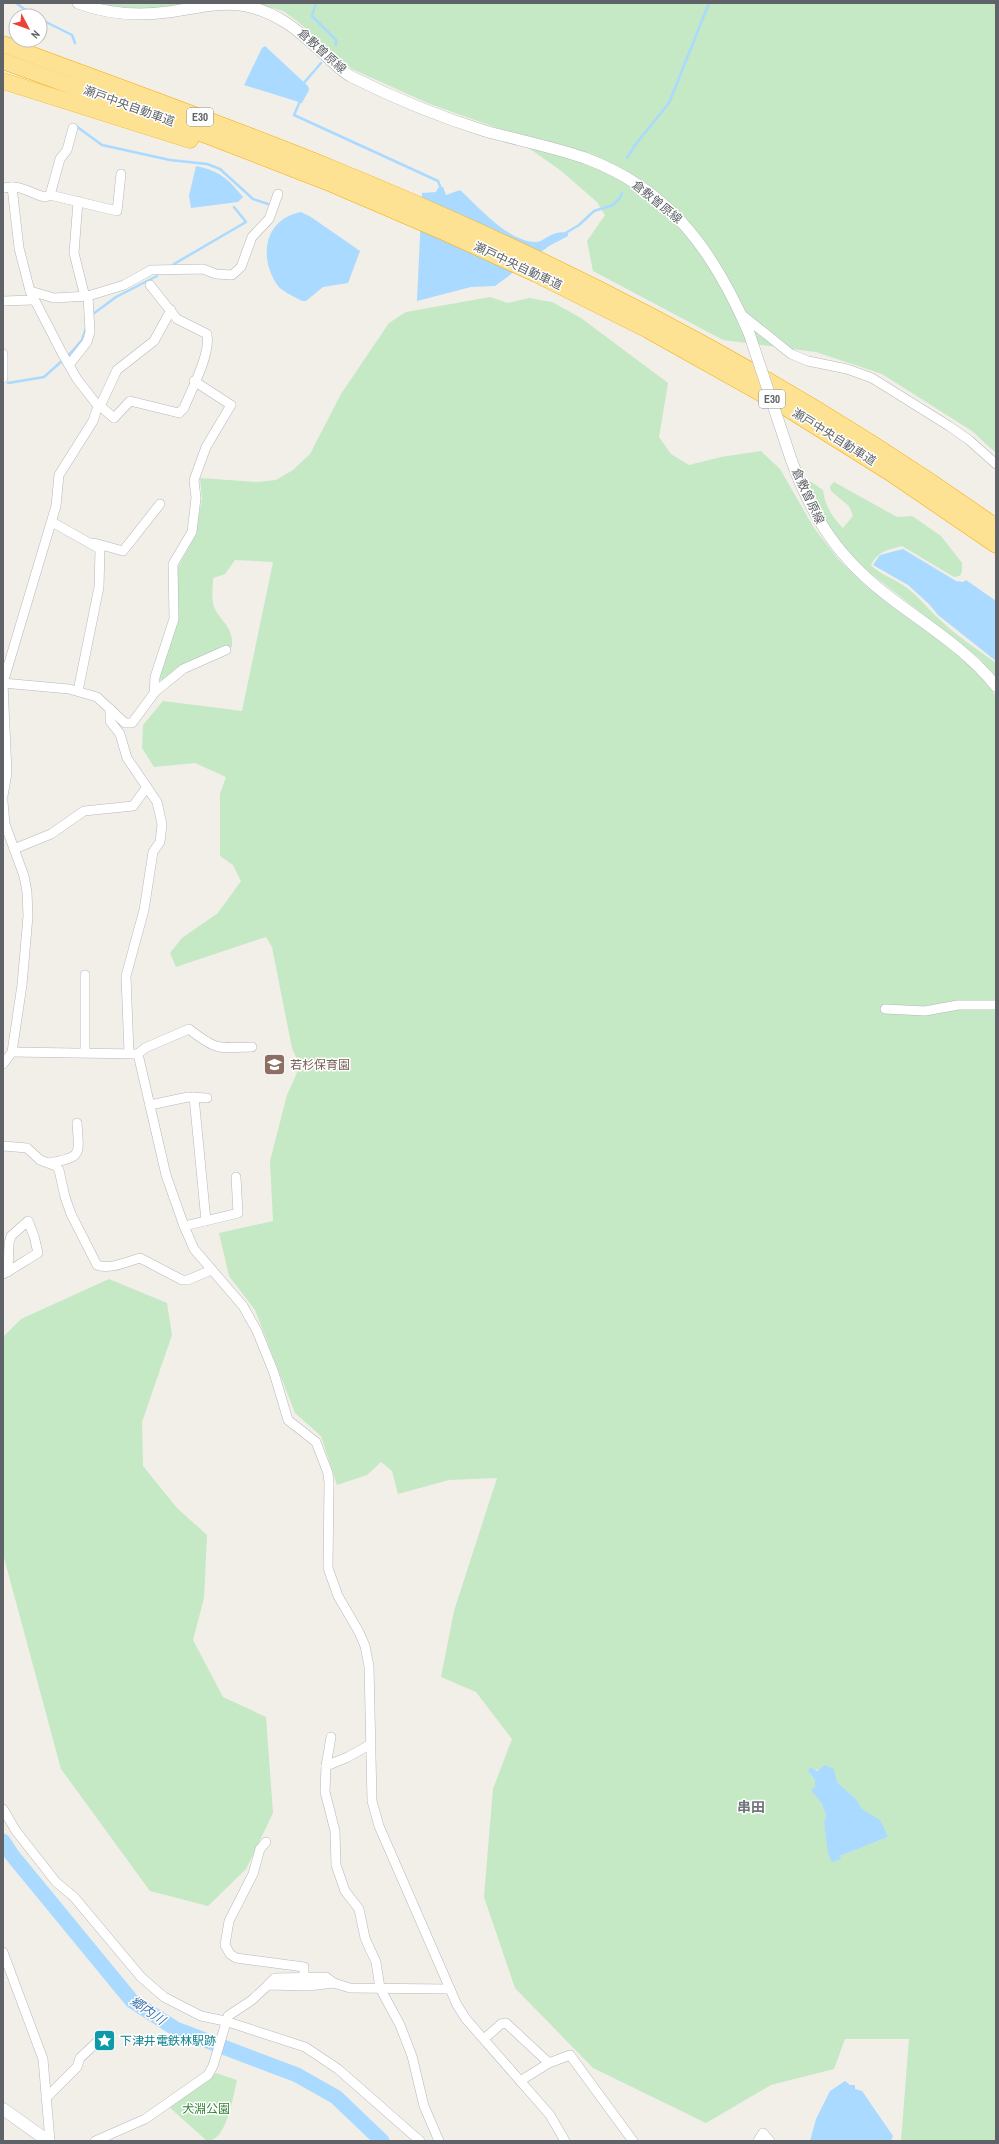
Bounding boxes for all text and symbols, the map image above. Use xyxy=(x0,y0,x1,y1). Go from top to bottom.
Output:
north arrow xyxy=(8,8,48,48)
street label: 倉敷曽原線 xyxy=(294,25,350,77)
text: N xyxy=(28,28,43,42)
street label: 瀬戸中央自動車道 xyxy=(81,82,177,130)
road number: E30 xyxy=(187,108,213,126)
street label: 倉敷曽原線 xyxy=(629,177,685,227)
street label: 瀬戸中央自動車道 xyxy=(471,238,565,294)
road number: E30 xyxy=(759,390,785,408)
street label: 瀬戸中央自動車道 xyxy=(789,405,879,469)
street label: 倉敷曽原線 xyxy=(788,465,828,527)
school or university icon: 若杉保育園 xyxy=(262,1052,288,1078)
place label: 若杉保育園 xyxy=(290,1057,350,1073)
district label: 串田 xyxy=(737,1798,765,1816)
water label: 郷内川 xyxy=(127,1992,170,2030)
place icon: 下津井電鉄林駅跡 xyxy=(91,2028,117,2054)
place label: 下津井電鉄林駅跡 xyxy=(120,2033,216,2049)
park label: 犬淵公園 xyxy=(182,2101,230,2117)

